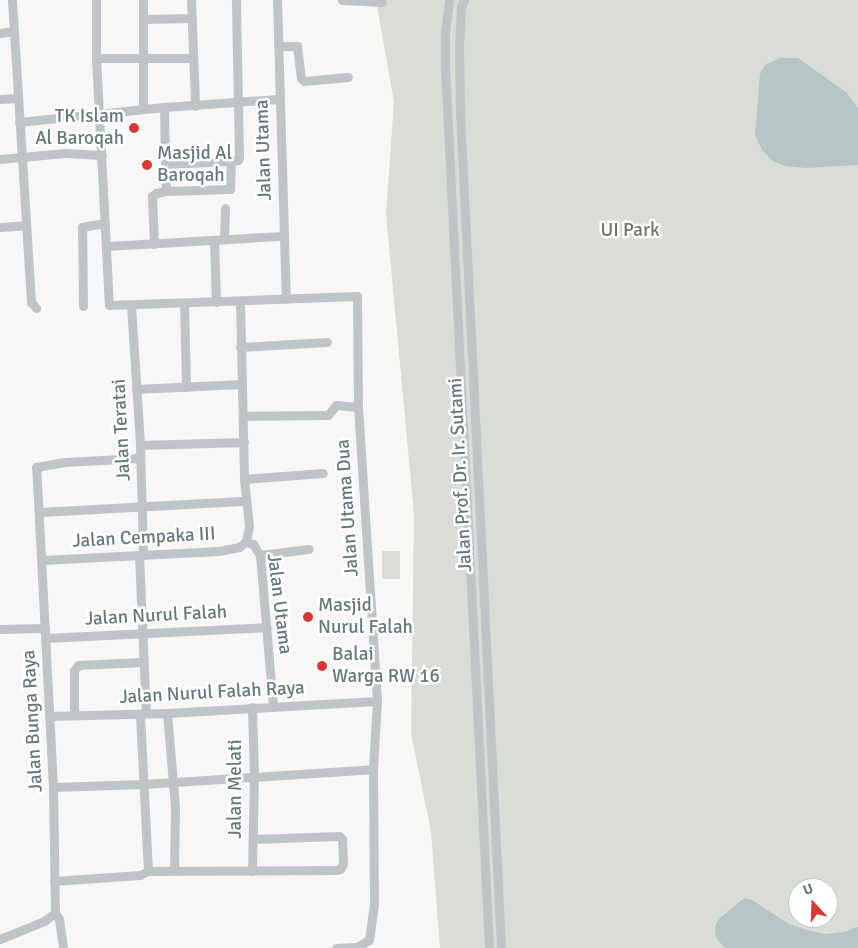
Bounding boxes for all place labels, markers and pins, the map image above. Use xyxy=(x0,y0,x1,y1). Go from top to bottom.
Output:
place label: TK Islam Al Baroqah xyxy=(35,106,124,150)
marker: TK Islam Al Baroqah xyxy=(128,122,140,134)
place label: Masjid Al Baroqah xyxy=(157,143,232,187)
marker: Masjid Al Baroqah xyxy=(141,159,153,171)
place label: Masjid Nurul Falah xyxy=(318,595,413,639)
marker: Masjid Nurul Falah xyxy=(302,611,314,623)
place label: Balai Warga RW 16 xyxy=(332,644,440,688)
marker: Balai Warga RW 16 xyxy=(316,660,328,672)

